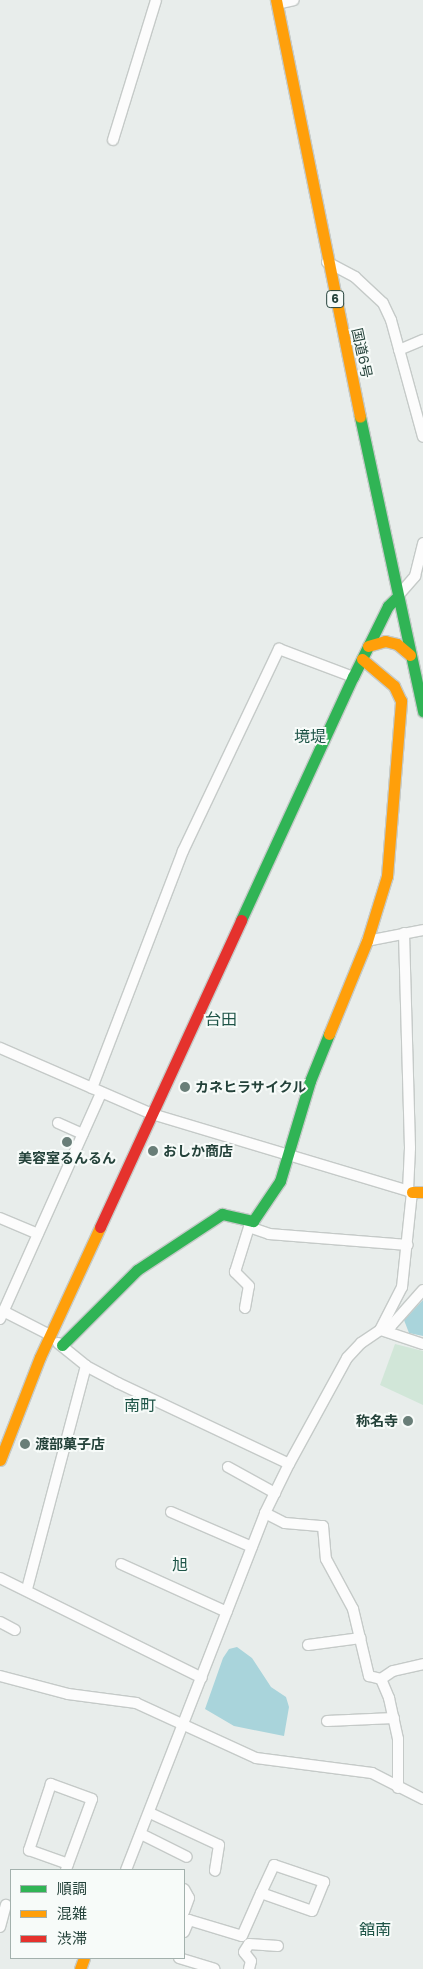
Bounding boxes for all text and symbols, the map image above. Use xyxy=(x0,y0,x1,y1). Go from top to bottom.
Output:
road number: 6 xyxy=(325,290,345,308)
street label: 国道6号 xyxy=(348,326,376,380)
district label: 境堤 xyxy=(294,727,326,747)
district label: 台田 xyxy=(205,1010,237,1030)
place label: カネヒラサイクル xyxy=(195,1079,307,1095)
marker: カネヒラサイクル xyxy=(179,1081,191,1093)
marker: 美容室るんるん xyxy=(61,1136,73,1148)
place label: おしか商店 xyxy=(163,1143,233,1159)
marker: おしか商店 xyxy=(147,1145,159,1157)
place label: 美容室るんるん xyxy=(18,1150,116,1166)
district label: 南町 xyxy=(124,1396,156,1416)
place label: 称名寺 xyxy=(356,1413,398,1429)
marker: 称名寺 xyxy=(402,1415,414,1427)
place label: 渡部菓子店 xyxy=(35,1436,105,1452)
marker: 渡部菓子店 xyxy=(19,1438,31,1450)
district label: 旭 xyxy=(172,1555,188,1575)
legend xyxy=(10,1869,185,1959)
text: 順調 xyxy=(57,1878,87,1899)
text: 混雑 xyxy=(57,1903,87,1924)
district label: 舘南 xyxy=(359,1920,391,1940)
text: 渋滞 xyxy=(57,1928,87,1949)

